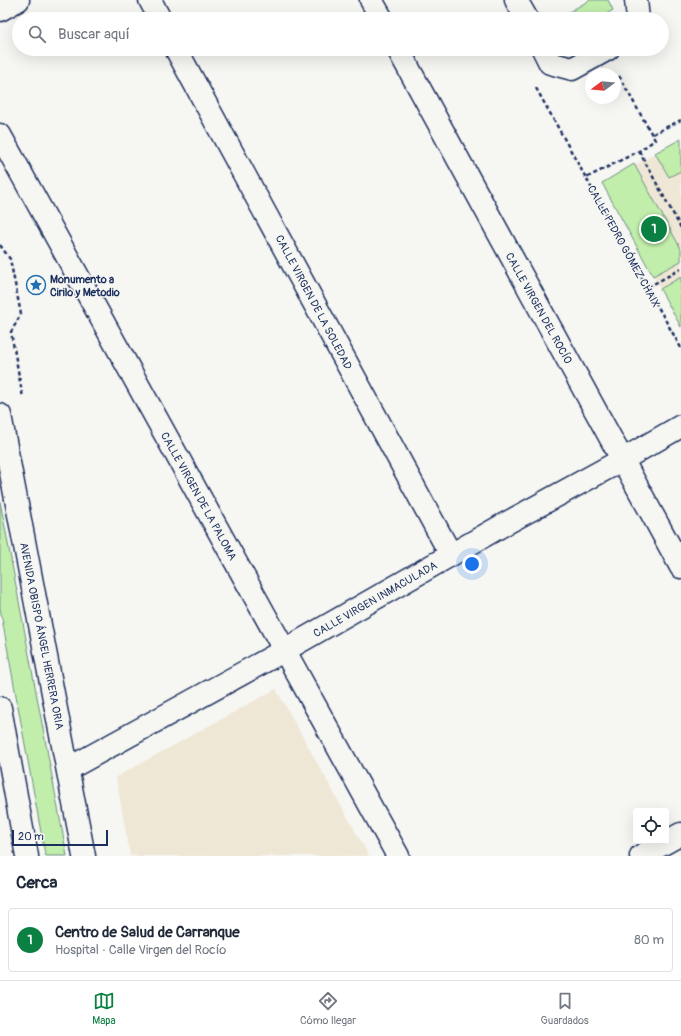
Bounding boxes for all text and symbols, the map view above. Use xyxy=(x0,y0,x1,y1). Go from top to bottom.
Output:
search box xyxy=(12,12,669,56)
icon: search xyxy=(26,23,48,45)
text: Buscar aquí xyxy=(58,25,130,44)
north arrow xyxy=(585,68,621,104)
street label: CALLE PEDRO GÓMEZ CHAIX xyxy=(585,183,663,309)
pin: 1 xyxy=(641,214,667,244)
street label: CALLE VIRGEN DE LA SOLEDAD xyxy=(272,233,355,372)
street label: CALLE VIRGEN DEL ROCÍO xyxy=(503,250,575,366)
place label: Monumento a Cirilo y Metodio xyxy=(50,273,120,299)
place icon: Monumento a Cirilo y Metodio xyxy=(25,274,47,296)
street label: CALLE VIRGEN DE LA PALOMA xyxy=(158,430,239,563)
street label: AVENIDA OBISPO ÁNGEL HERRERA ORIA xyxy=(17,541,66,731)
your location xyxy=(462,554,482,574)
street label: CALLE VIRGEN INMACULADA xyxy=(311,559,439,640)
map controls xyxy=(633,808,669,844)
button: locate xyxy=(633,808,669,844)
scale bar xyxy=(12,828,108,847)
text: 20 m xyxy=(18,830,44,843)
text: Cerca xyxy=(16,872,57,893)
text: Centro de Salud de Carranque xyxy=(55,923,240,942)
text: 1 xyxy=(27,932,33,948)
text: 80 m xyxy=(634,932,664,948)
text: Hospital · Calle Virgen del Rocío xyxy=(55,942,226,958)
tab: Mapa xyxy=(92,990,116,1027)
tab: Cómo llegar xyxy=(300,990,356,1027)
tab: Guardados xyxy=(541,990,589,1027)

